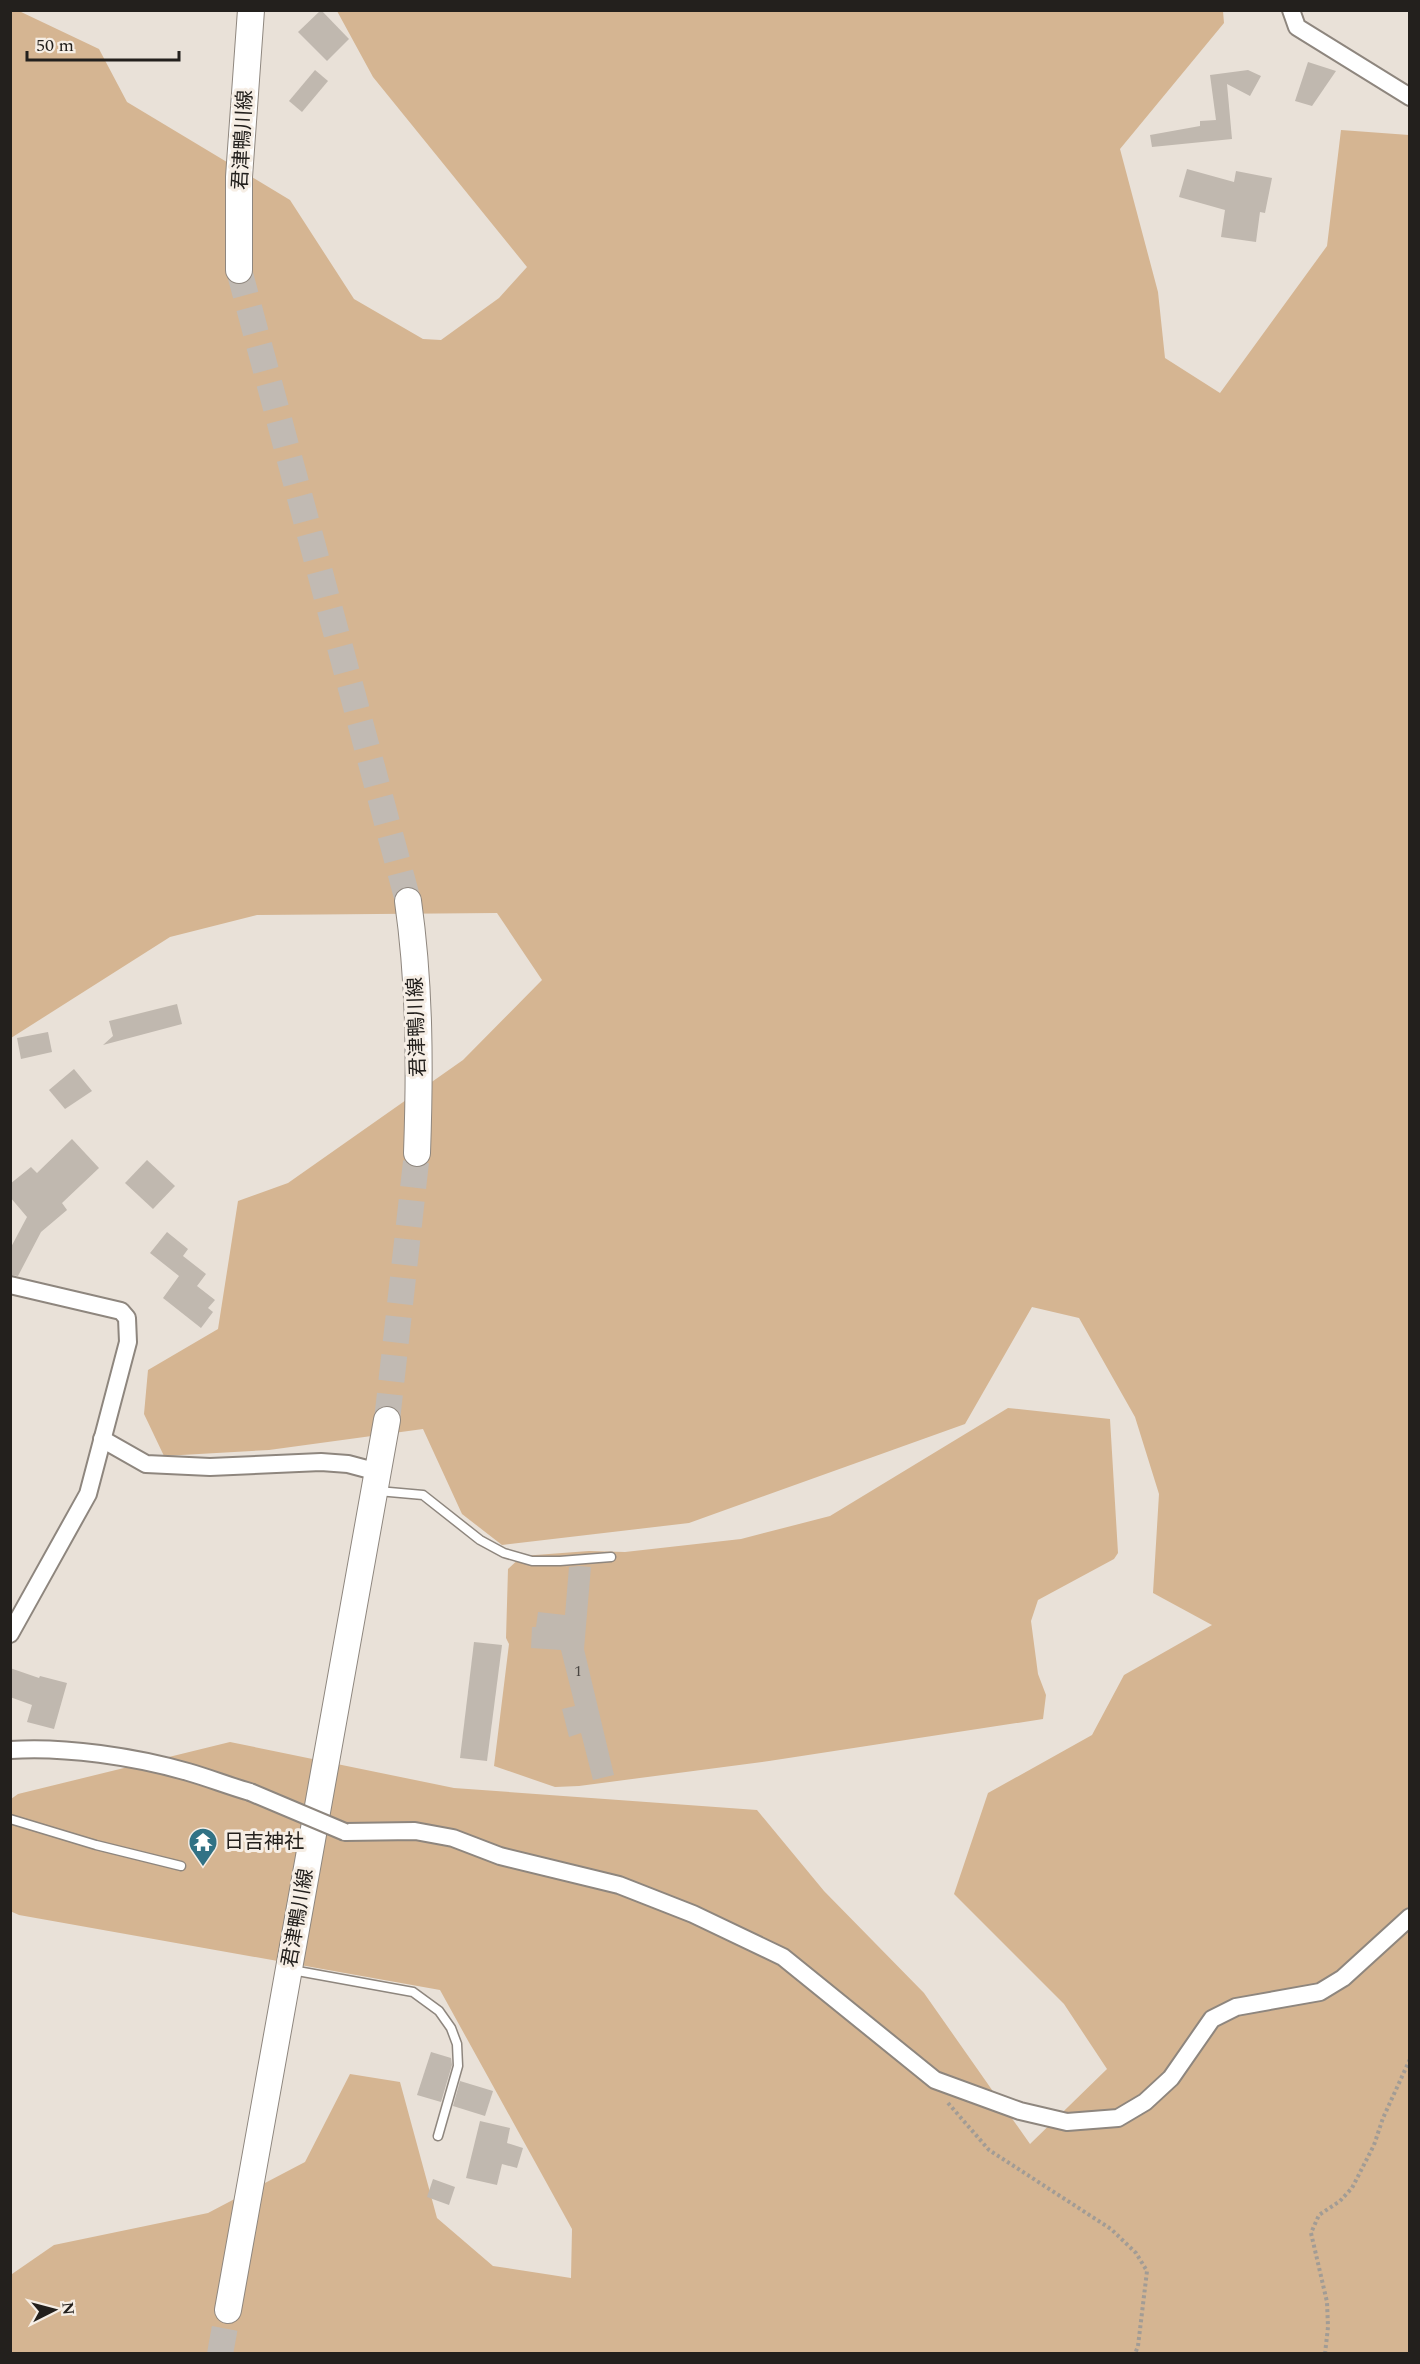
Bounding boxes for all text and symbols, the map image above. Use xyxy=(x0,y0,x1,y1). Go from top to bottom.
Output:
scale bar xyxy=(27,24,178,62)
text: 50 m xyxy=(36,32,74,59)
street label: 君津鴨川線 xyxy=(225,89,261,191)
street label: 君津鴨川線 xyxy=(400,977,434,1077)
house number: 1 xyxy=(574,1659,582,1683)
temple icon: 日吉神社 xyxy=(187,1826,219,1868)
place label: 日吉神社 xyxy=(224,1827,304,1857)
street label: 君津鴨川線 xyxy=(275,1866,321,1970)
north arrow xyxy=(24,2280,84,2340)
text: N xyxy=(55,2301,81,2316)

